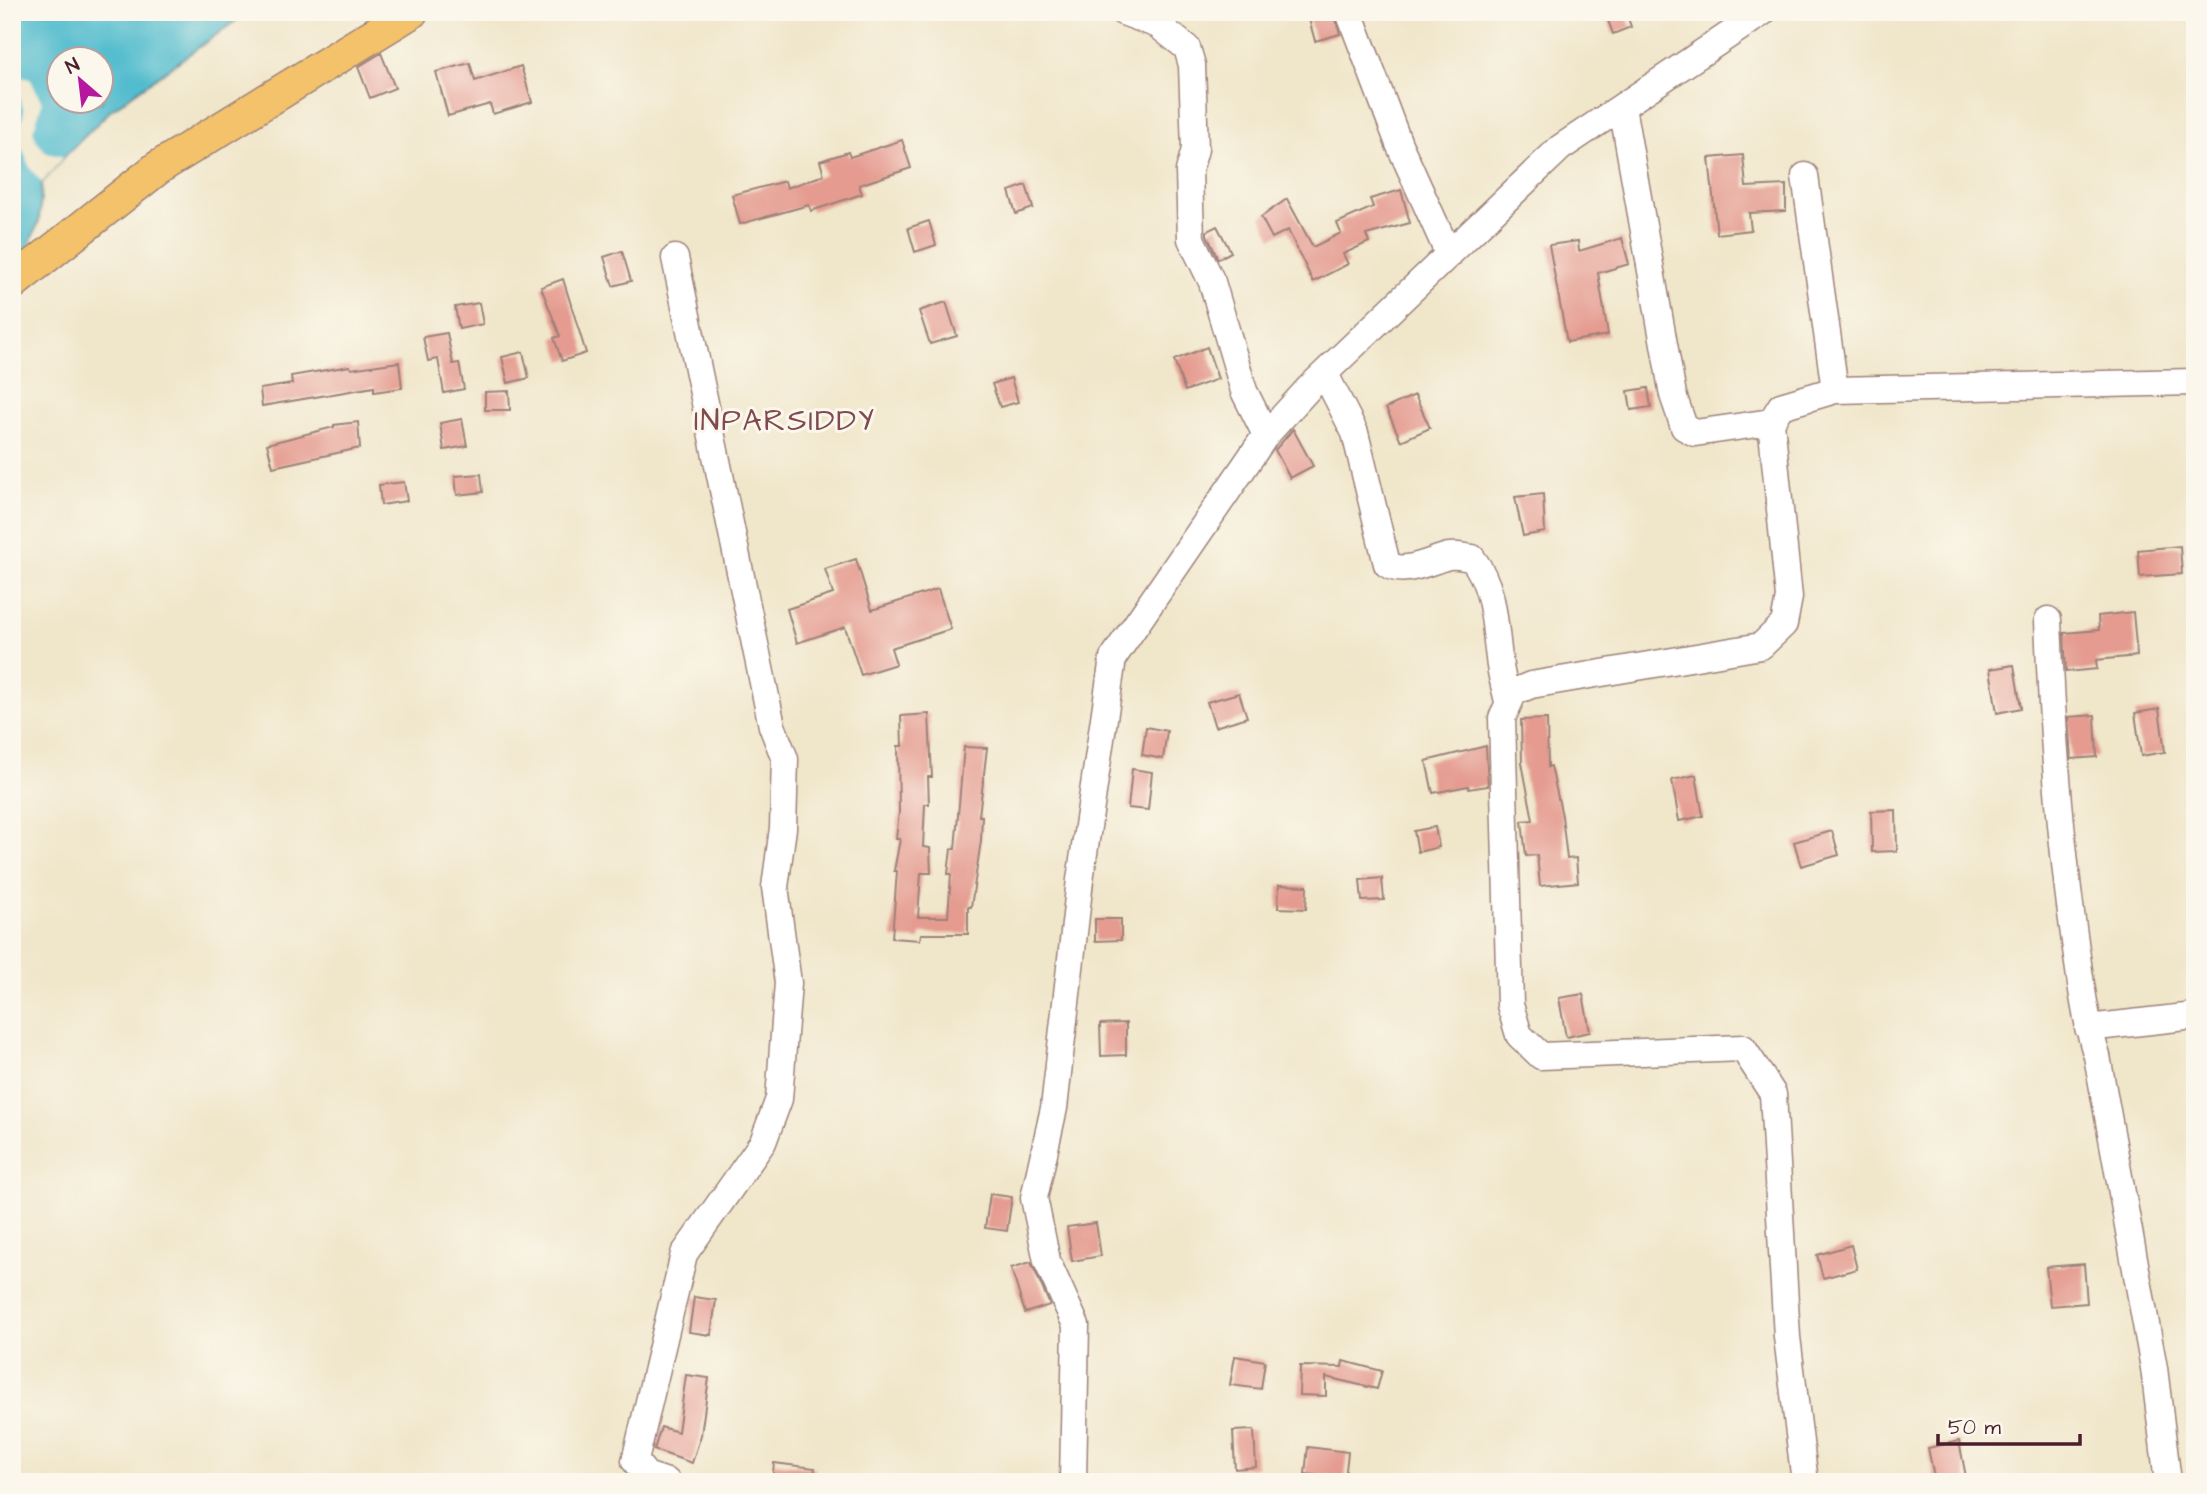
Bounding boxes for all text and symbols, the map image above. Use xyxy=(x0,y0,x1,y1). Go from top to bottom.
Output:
north arrow xyxy=(46,46,116,116)
text: N xyxy=(61,52,84,81)
district label: INPARSIDDY xyxy=(694,400,876,442)
scale bar xyxy=(1938,1403,2079,1447)
text: 50 m xyxy=(1948,1413,2002,1442)

